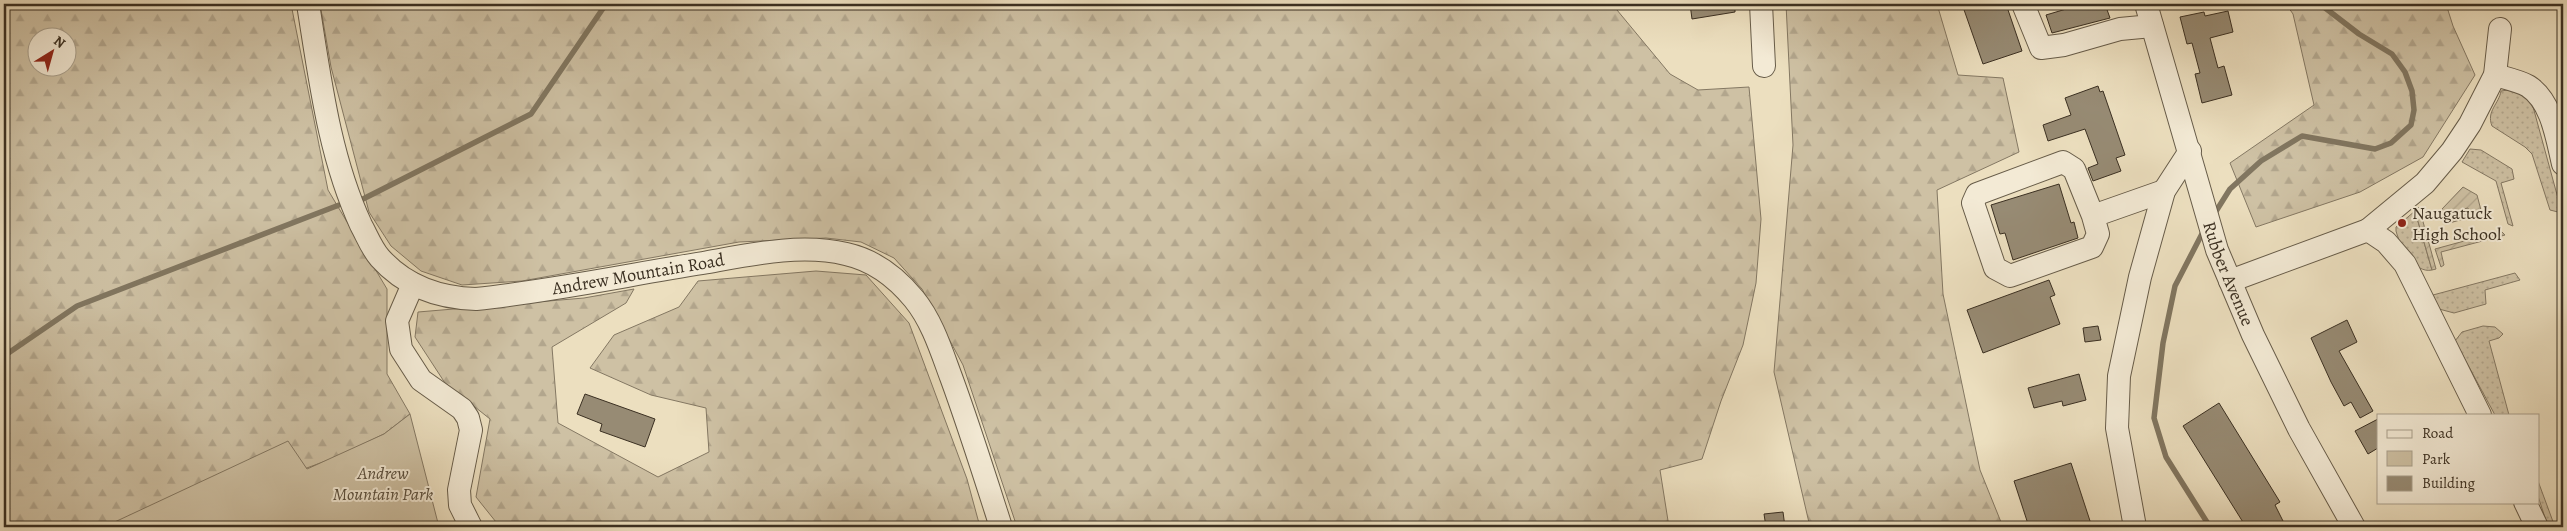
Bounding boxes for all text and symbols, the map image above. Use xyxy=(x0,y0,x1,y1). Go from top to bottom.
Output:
north arrow xyxy=(28,28,78,78)
text: N xyxy=(50,31,69,53)
place label: Naugatuck High School xyxy=(2412,201,2502,246)
marker: Naugatuck High School xyxy=(2396,217,2408,229)
street label: Rubber Avenue xyxy=(2197,218,2260,330)
street label: Andrew Mountain Road xyxy=(549,247,727,301)
legend xyxy=(2377,414,2540,504)
text: Road xyxy=(2422,423,2454,443)
text: Park xyxy=(2422,449,2451,469)
park label: Andrew Mountain Park xyxy=(333,461,433,506)
text: Building xyxy=(2422,473,2475,493)

